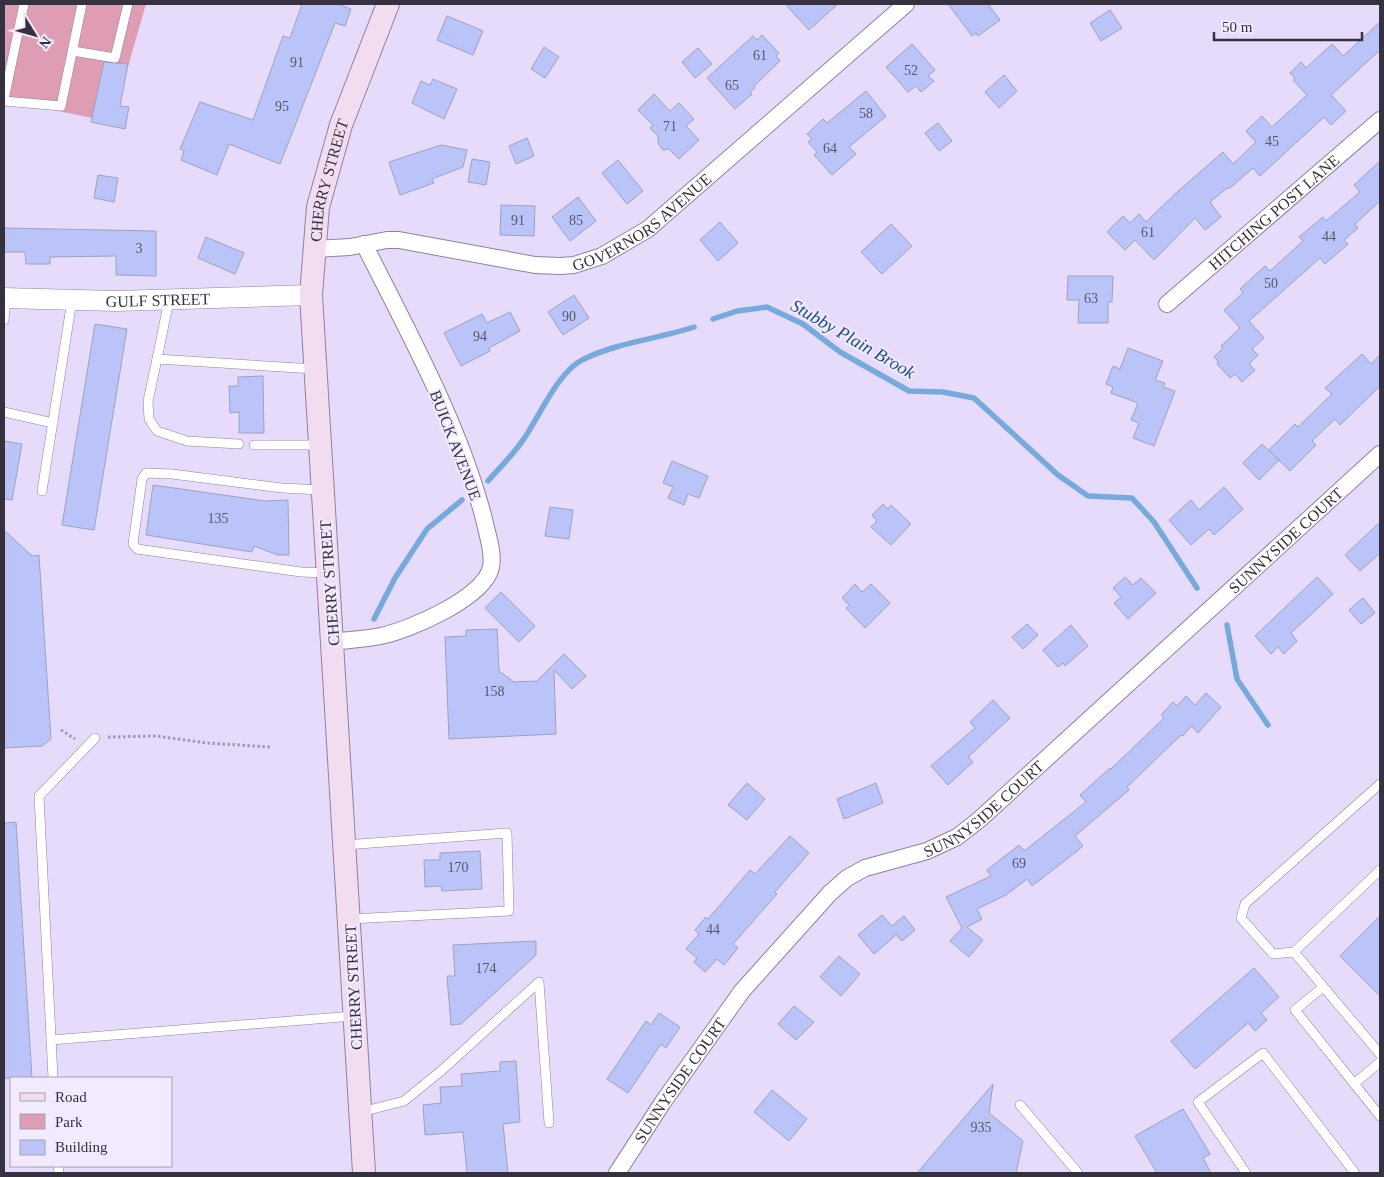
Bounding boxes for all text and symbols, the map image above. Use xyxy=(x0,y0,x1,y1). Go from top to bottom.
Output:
north arrow xyxy=(10,10,60,60)
scale bar xyxy=(1214,10,1362,42)
text: 50 m xyxy=(1222,19,1253,35)
text: N xyxy=(36,34,54,51)
house number: 61 xyxy=(753,48,767,63)
house number: 91 xyxy=(290,55,304,70)
house number: 52 xyxy=(904,63,918,78)
house number: 65 xyxy=(725,78,739,93)
house number: 95 xyxy=(275,99,289,114)
house number: 58 xyxy=(859,106,873,121)
street label: CHERRY STREET xyxy=(307,116,352,243)
house number: 71 xyxy=(663,119,677,134)
house number: 45 xyxy=(1265,134,1279,149)
house number: 64 xyxy=(823,141,837,156)
street label: HITCHING POST LANE xyxy=(1205,151,1343,273)
street label: GOVERNORS AVENUE xyxy=(570,170,715,274)
house number: 91 xyxy=(511,213,525,228)
house number: 85 xyxy=(569,213,583,228)
house number: 61 xyxy=(1141,225,1155,240)
house number: 44 xyxy=(1322,229,1336,244)
house number: 3 xyxy=(136,241,143,256)
house number: 50 xyxy=(1264,276,1278,291)
street label: GULF STREET xyxy=(105,290,211,310)
house number: 63 xyxy=(1084,291,1098,306)
water label: Stubby Plain Brook xyxy=(787,295,920,383)
house number: 90 xyxy=(562,309,576,324)
house number: 94 xyxy=(473,329,487,344)
street label: BUICK AVENUE xyxy=(427,388,484,503)
street label: SUNNYSIDE COURT xyxy=(1225,484,1346,597)
house number: 135 xyxy=(208,511,229,526)
street label: CHERRY STREET xyxy=(317,519,342,646)
house number: 158 xyxy=(484,684,505,699)
street label: SUNNYSIDE COURT xyxy=(921,757,1047,860)
house number: 69 xyxy=(1012,856,1026,871)
house number: 170 xyxy=(448,860,469,875)
house number: 44 xyxy=(706,922,720,937)
street label: CHERRY STREET xyxy=(342,923,365,1050)
house number: 174 xyxy=(476,961,497,976)
street label: SUNNYSIDE COURT xyxy=(631,1015,729,1146)
legend xyxy=(10,1077,172,1167)
text: Road xyxy=(55,1089,87,1105)
text: Park xyxy=(55,1114,83,1130)
house number: 935 xyxy=(971,1120,992,1135)
text: Building xyxy=(55,1139,108,1155)

